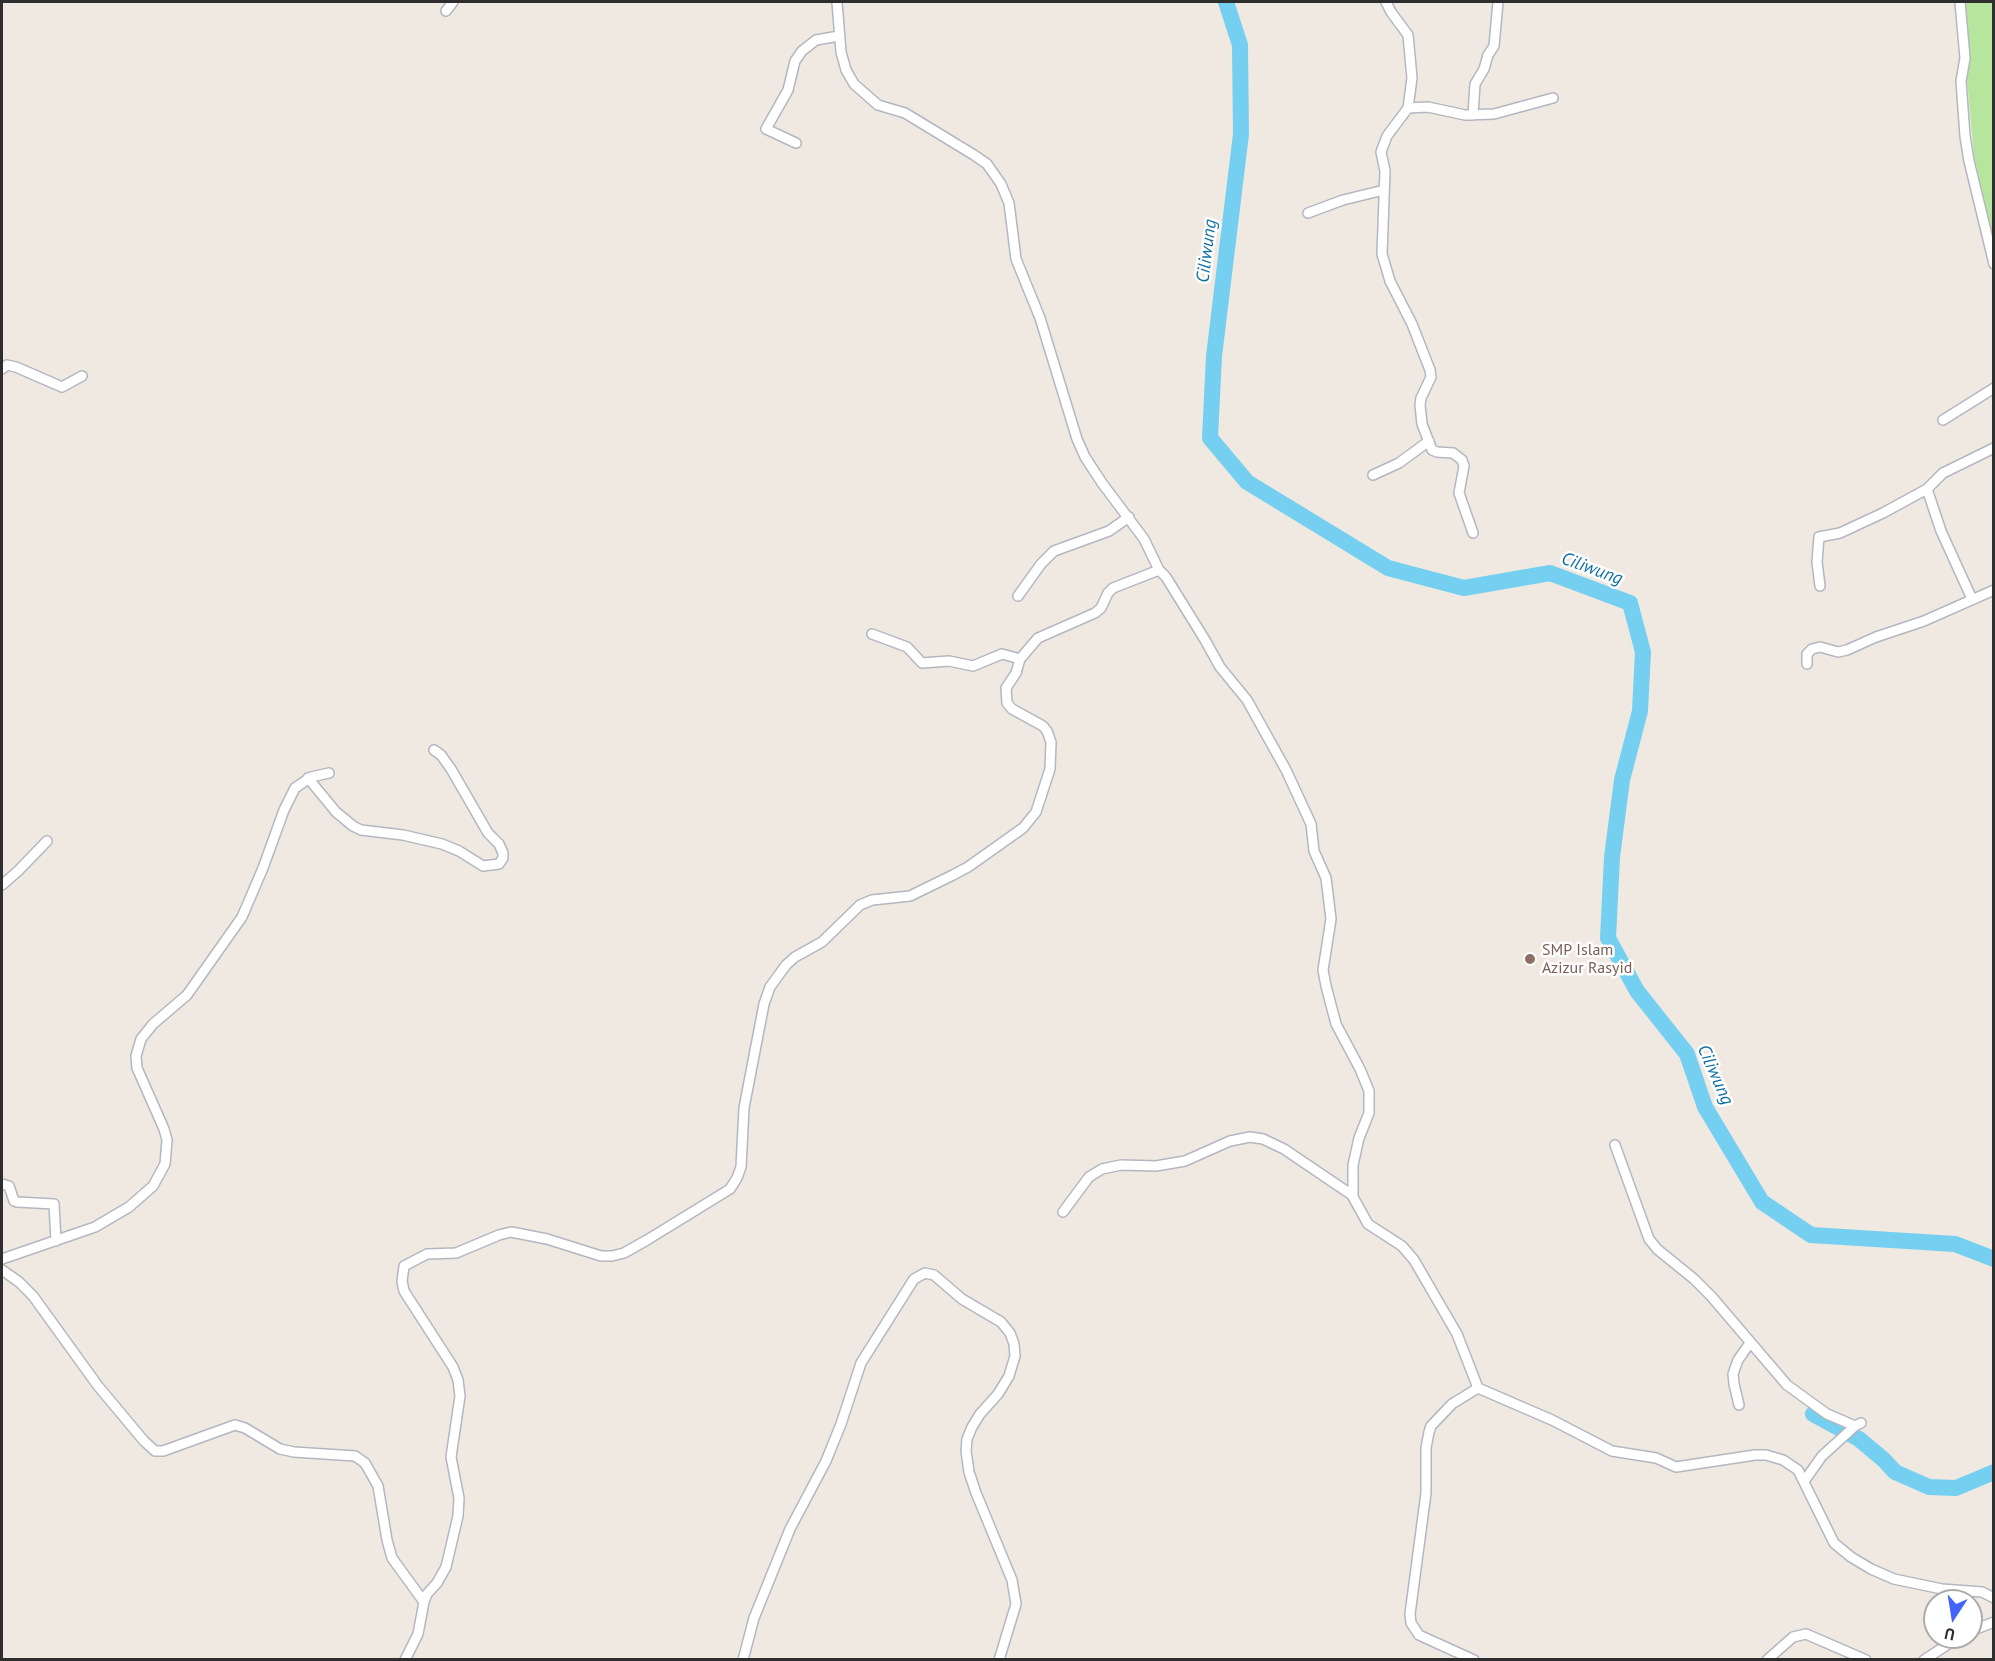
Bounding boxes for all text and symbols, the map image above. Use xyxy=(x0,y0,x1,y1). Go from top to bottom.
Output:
water label: Ciliwung xyxy=(1192,218,1222,284)
water label: Ciliwung xyxy=(1558,548,1626,590)
place label: SMP Islam Azizur Rasyid xyxy=(1542,940,1632,978)
marker: SMP Islam Azizur Rasyid xyxy=(1523,952,1537,966)
water label: Ciliwung xyxy=(1692,1042,1738,1108)
north arrow xyxy=(1923,1589,1983,1649)
text: U xyxy=(1943,1624,1957,1645)

